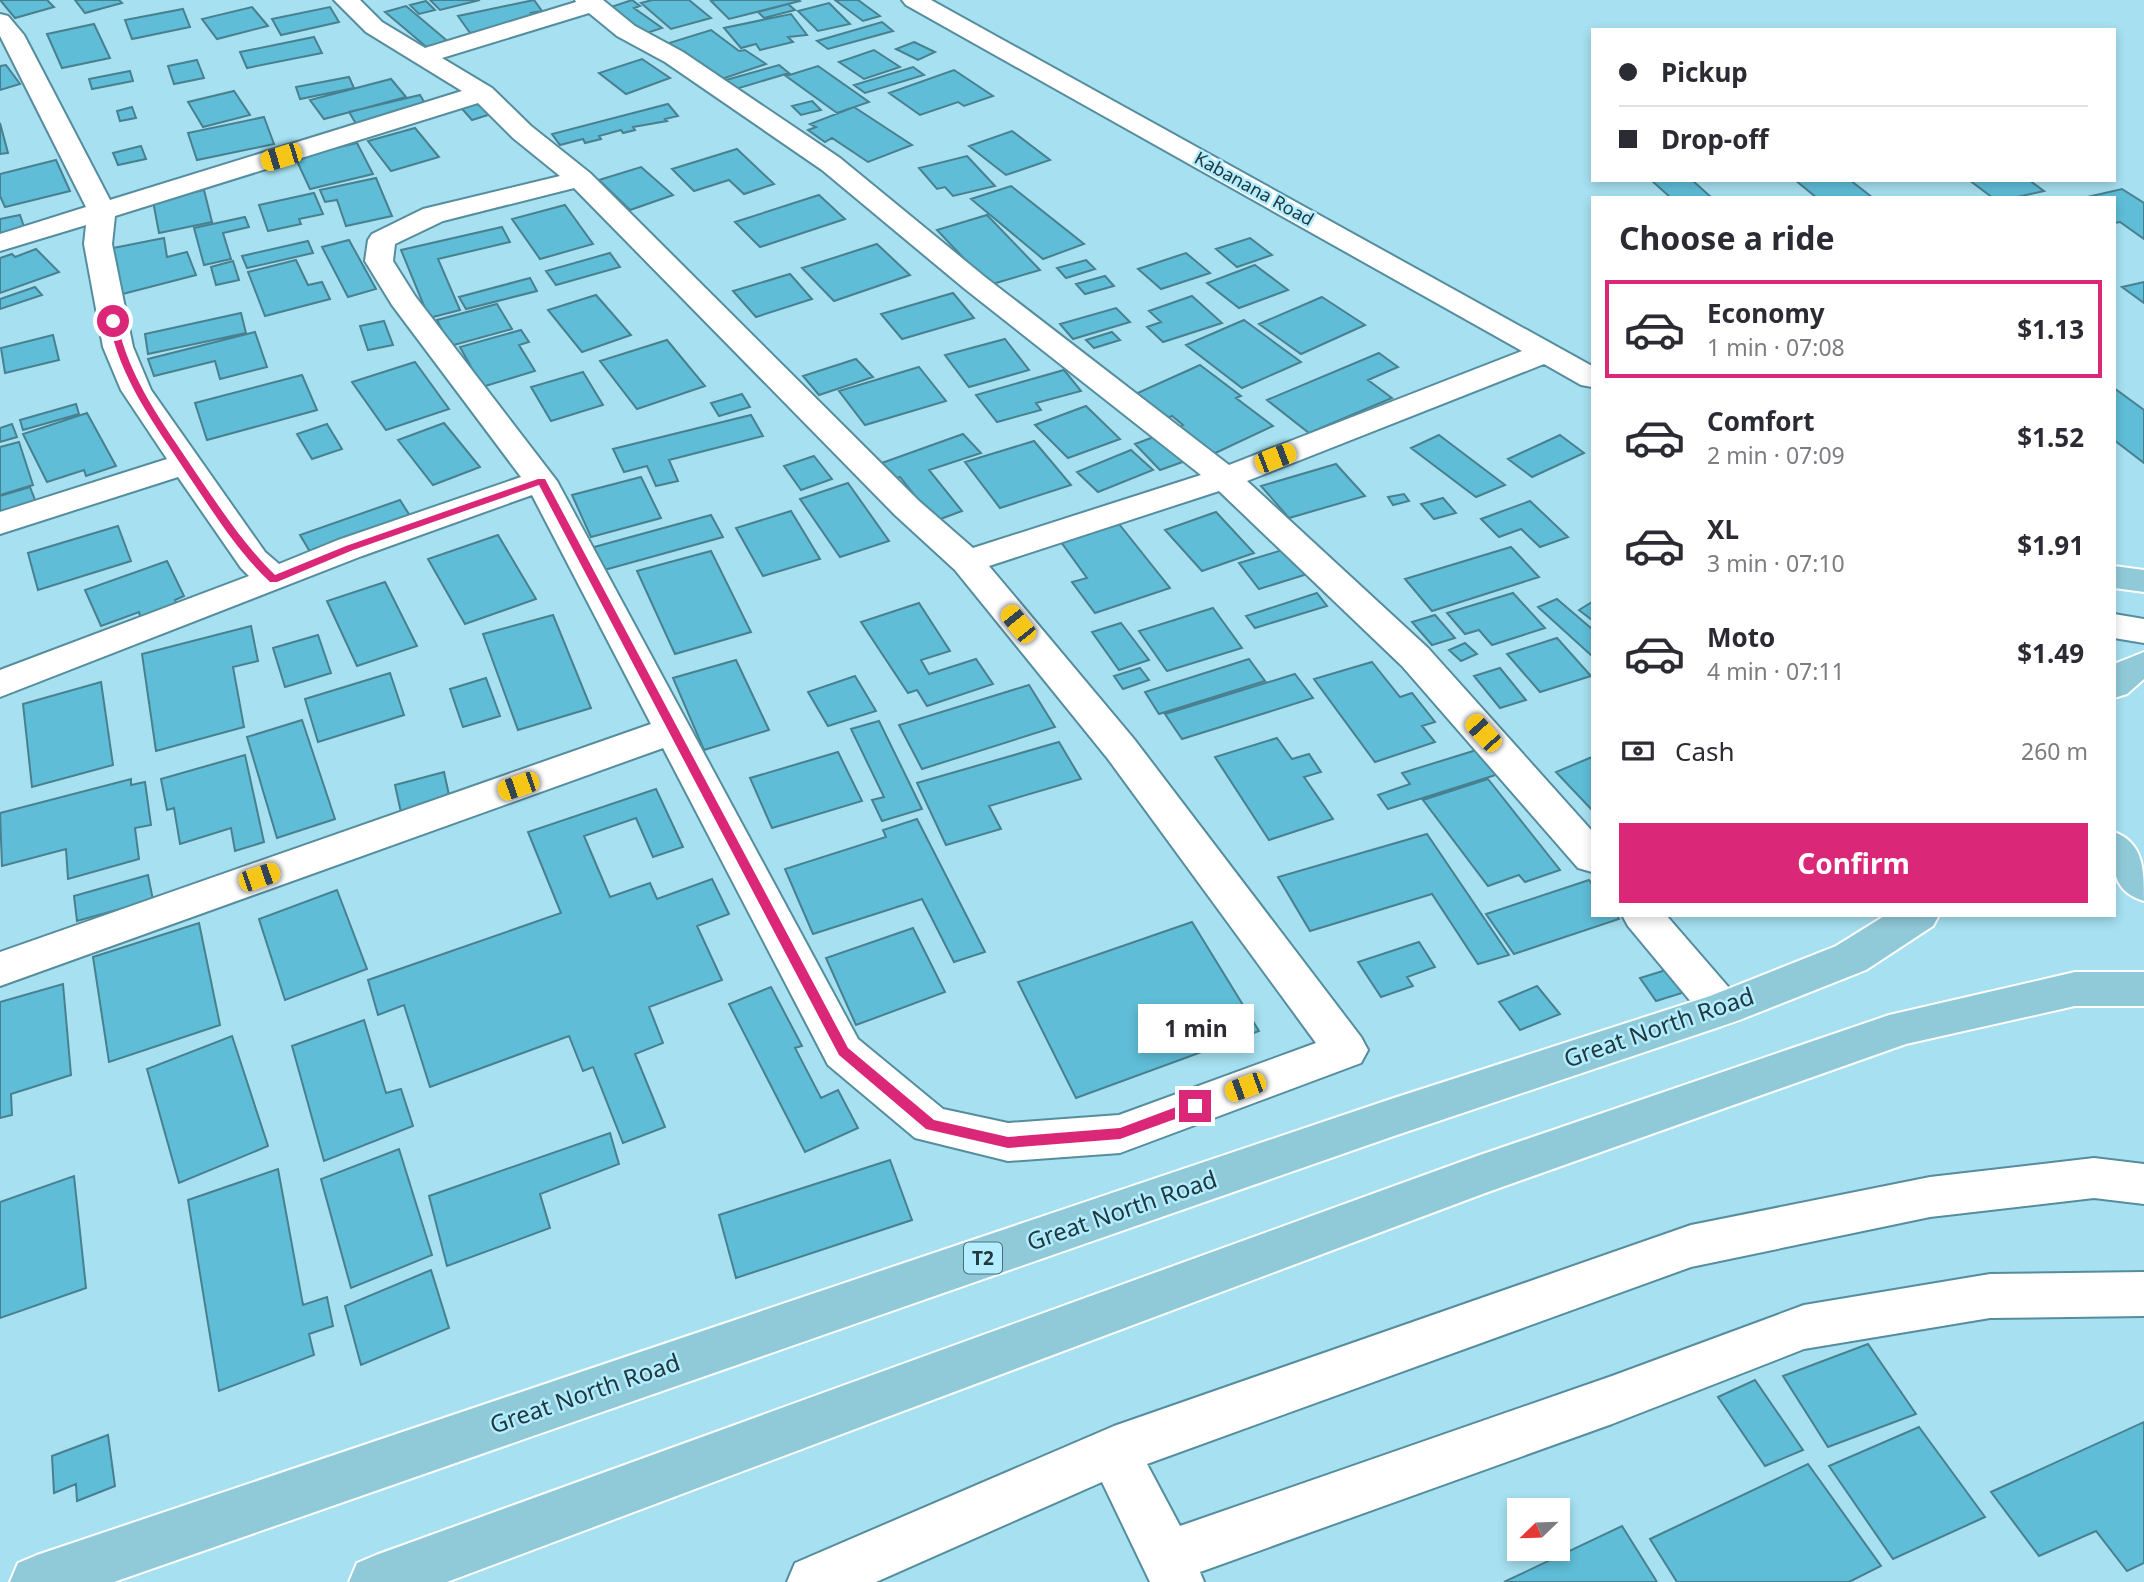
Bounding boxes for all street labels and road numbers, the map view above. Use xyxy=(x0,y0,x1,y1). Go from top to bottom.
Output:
street label: Kabanana Road xyxy=(1191,145,1318,231)
street label: Great North Road xyxy=(1559,979,1758,1075)
street label: Great North Road xyxy=(1022,1162,1221,1258)
road number: T2 xyxy=(964,1242,1002,1274)
street label: Great North Road xyxy=(485,1345,684,1441)

